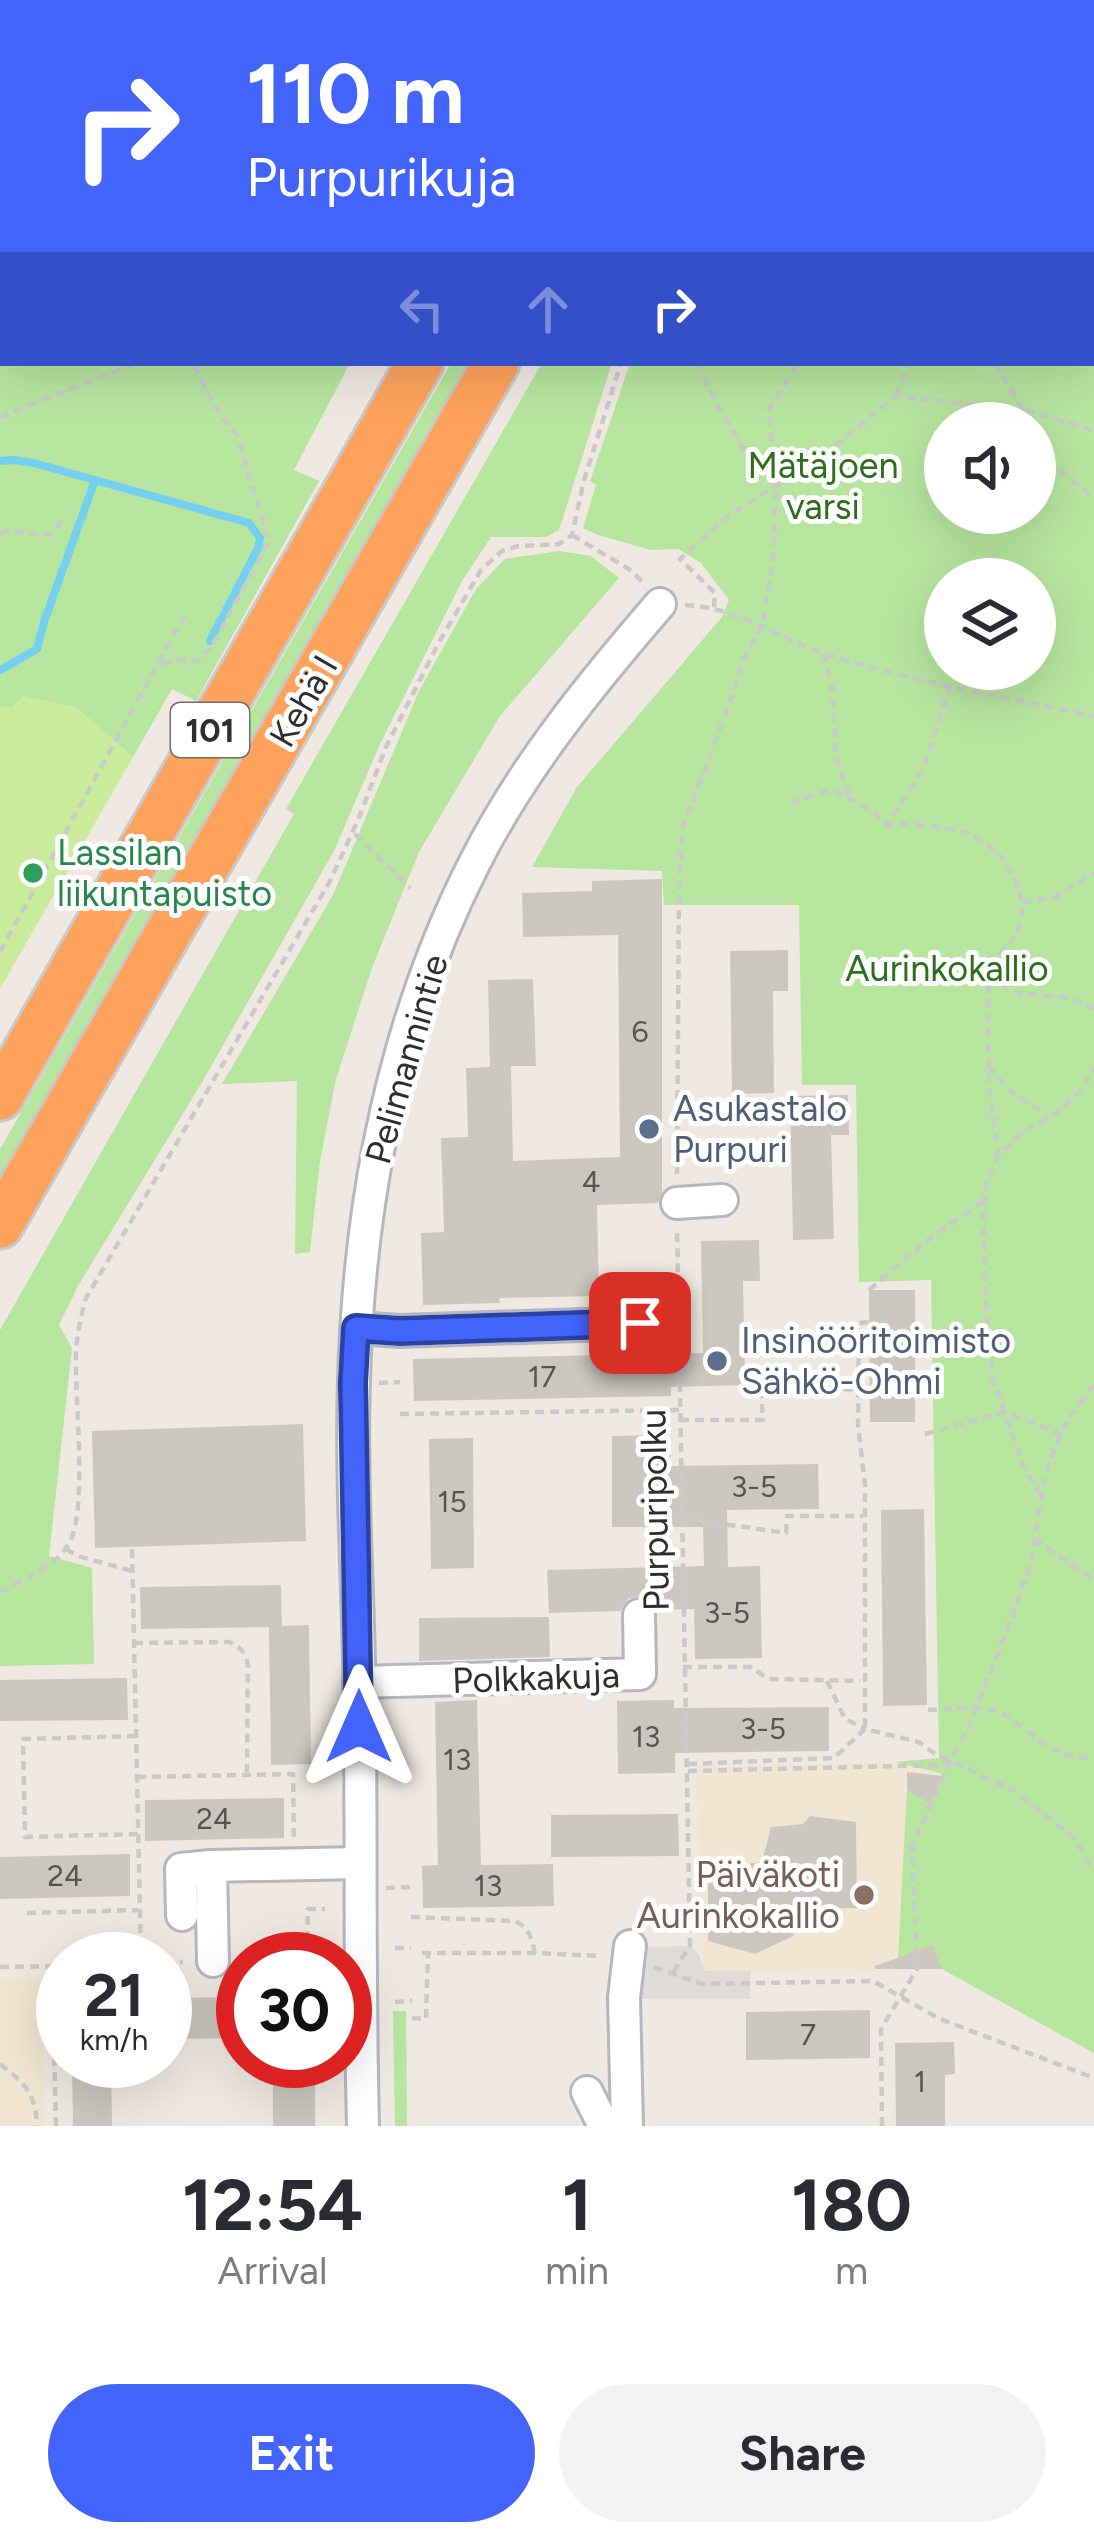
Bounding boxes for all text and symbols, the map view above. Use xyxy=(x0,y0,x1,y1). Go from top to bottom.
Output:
text: 110 m xyxy=(246,43,465,144)
icon: right xyxy=(48,48,204,204)
text: Purpurikuja xyxy=(246,145,517,210)
icon: left xyxy=(389,276,455,342)
icon: ahead xyxy=(515,276,581,342)
icon: right xyxy=(641,276,707,342)
map controls xyxy=(924,402,1056,690)
button: sound xyxy=(924,402,1056,534)
park label: Mätäjoen varsi xyxy=(747,444,899,528)
button: layers xyxy=(924,558,1056,690)
street label: Kehä I xyxy=(260,648,347,755)
road number: 101 xyxy=(171,703,249,757)
place label: Lassilan liikuntapuisto xyxy=(57,831,272,915)
marker: Lassilan liikuntapuisto xyxy=(20,860,46,886)
park label: Aurinkokallio xyxy=(845,947,1049,990)
street label: Pelimannintie xyxy=(356,950,457,1169)
house number: 6 xyxy=(632,1013,649,1050)
place label: Asukastalo Purpuri xyxy=(673,1087,847,1171)
marker: Asukastalo Purpuri xyxy=(636,1116,662,1142)
house number: 4 xyxy=(582,1163,600,1200)
pin xyxy=(589,1272,691,1374)
icon: arrive xyxy=(607,1290,673,1356)
place label: Insinööritoimisto Sähkö-Ohmi xyxy=(741,1319,1011,1403)
marker: Insinööritoimisto Sähkö-Ohmi xyxy=(704,1348,730,1374)
house number: 17 xyxy=(528,1358,556,1395)
street label: Purpuripolku xyxy=(631,1408,678,1612)
house number: 3-5 xyxy=(731,1468,777,1505)
house number: 15 xyxy=(437,1483,467,1520)
house number: 3-5 xyxy=(704,1594,750,1631)
street label: Polkkakuja xyxy=(451,1653,621,1702)
position arrow xyxy=(296,1664,422,1790)
house number: 3-5 xyxy=(740,1710,786,1747)
house number: 13 xyxy=(632,1718,660,1755)
house number: 13 xyxy=(443,1741,471,1778)
house number: 24 xyxy=(196,1800,232,1837)
place label: Päiväkoti Aurinkokallio xyxy=(636,1853,840,1937)
house number: 24 xyxy=(47,1857,83,1894)
house number: 13 xyxy=(474,1867,502,1904)
marker: Päiväkoti Aurinkokallio xyxy=(851,1882,877,1908)
speed limit sign: 30 xyxy=(216,1932,372,2088)
text: 21 xyxy=(84,1959,144,2031)
house number: 7 xyxy=(800,2016,816,2053)
text: km/h xyxy=(80,2021,148,2058)
house number: 1 xyxy=(914,2063,926,2100)
text: 12:54 xyxy=(182,2162,363,2248)
text: 1 xyxy=(562,2162,592,2248)
text: 180 xyxy=(791,2162,912,2248)
text: Arrival xyxy=(217,2247,328,2294)
text: min xyxy=(545,2247,609,2294)
text: m xyxy=(835,2247,868,2294)
button: Exit xyxy=(48,2384,535,2522)
button: Share xyxy=(559,2384,1046,2522)

